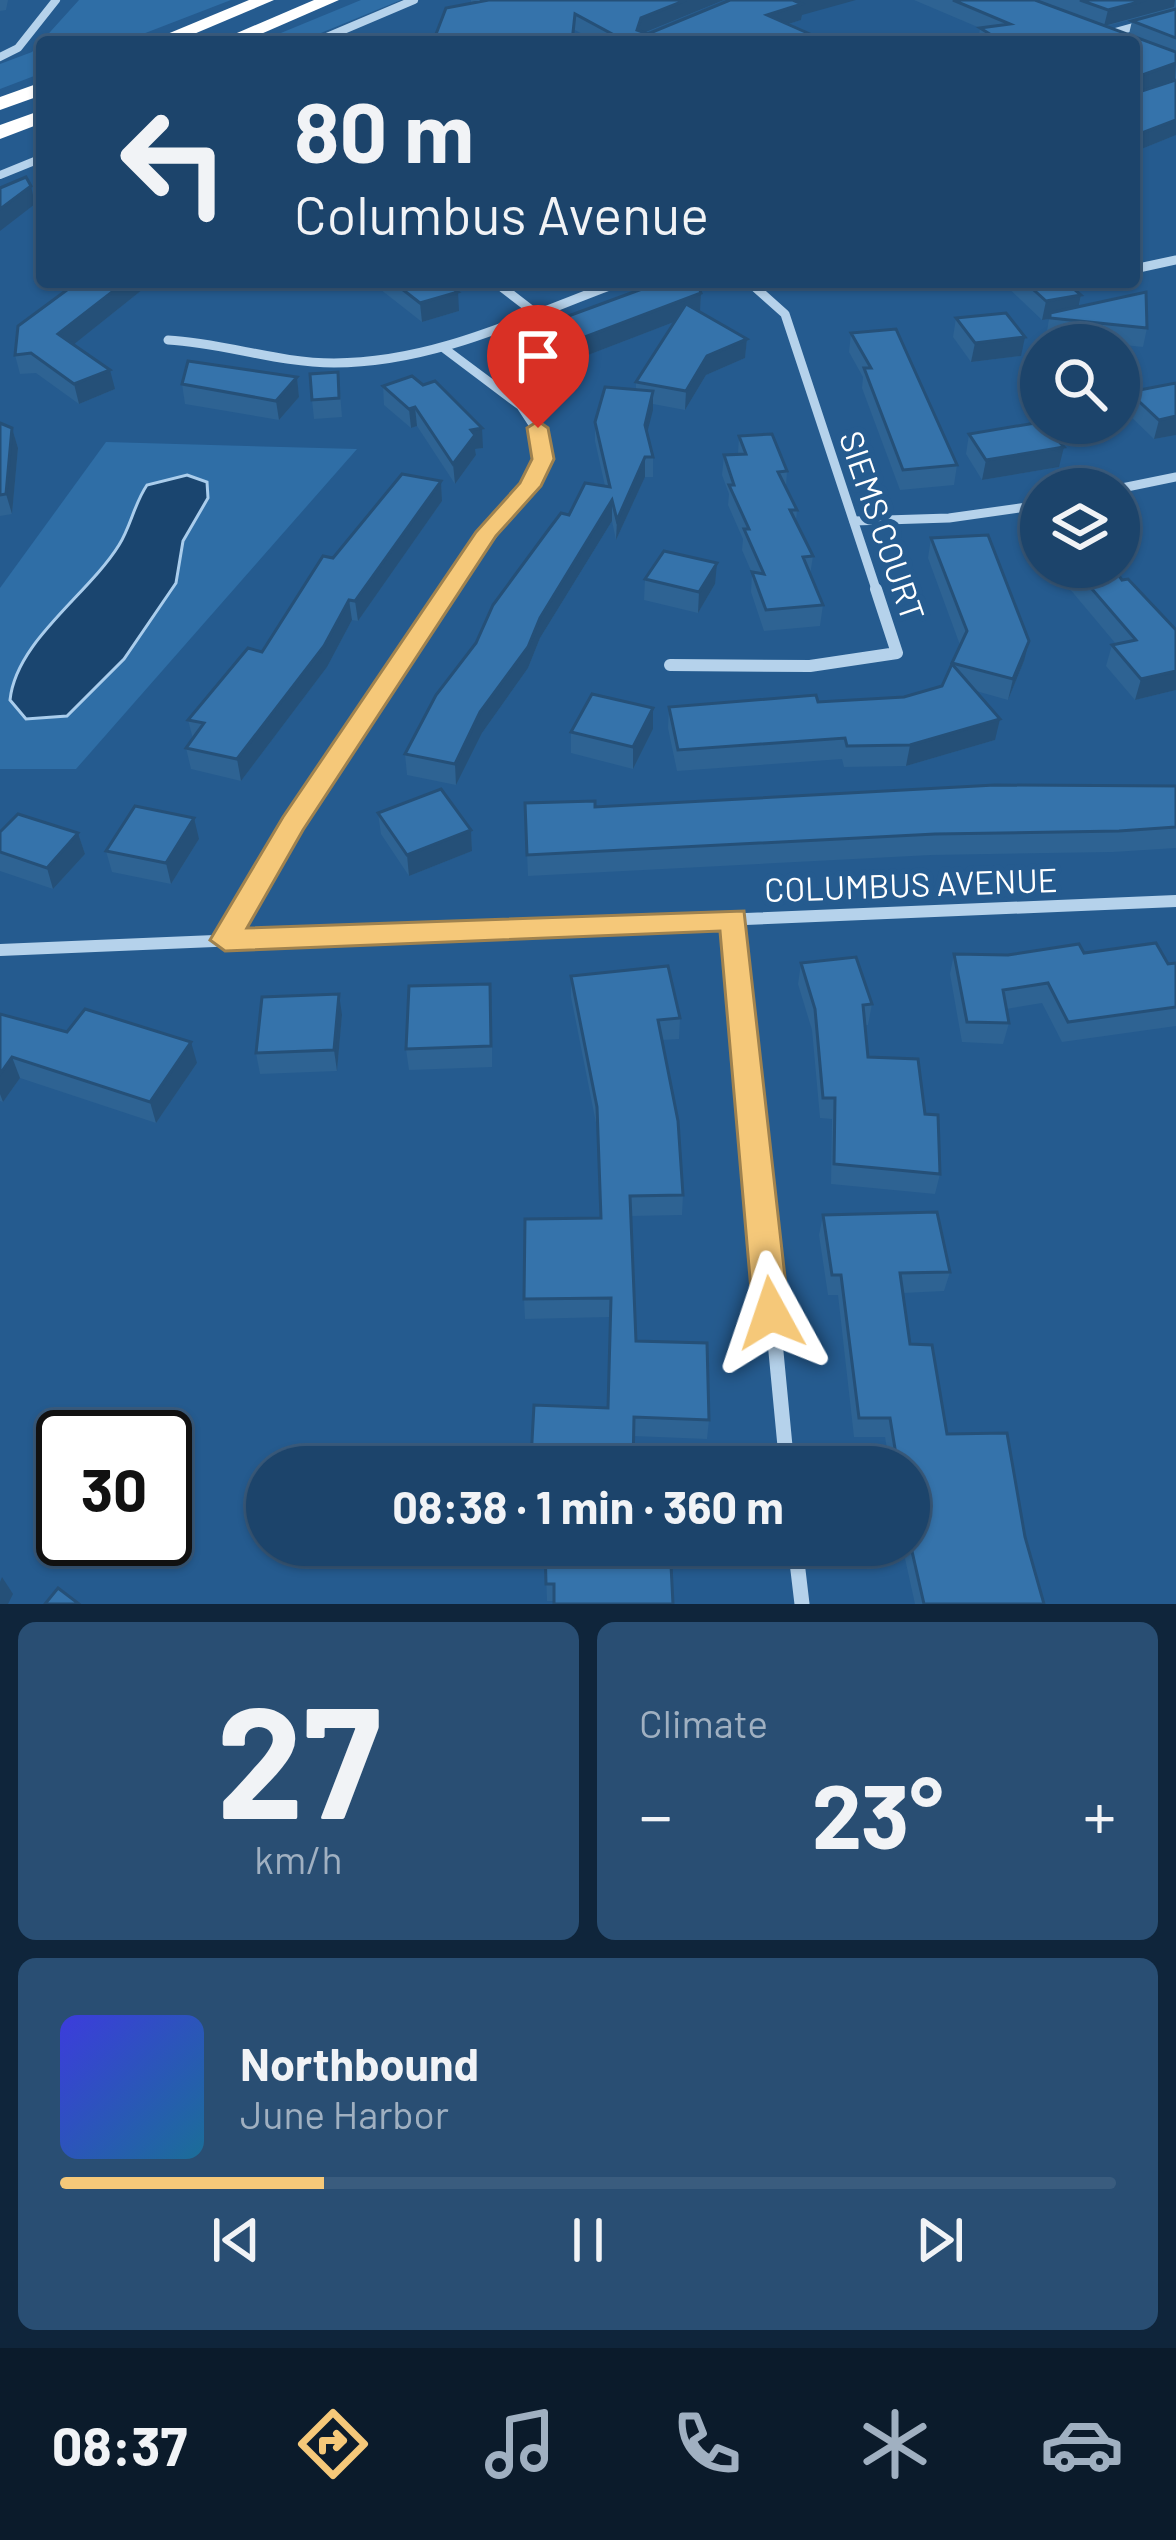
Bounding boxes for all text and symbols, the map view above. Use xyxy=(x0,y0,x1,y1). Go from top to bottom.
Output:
text: 80 m xyxy=(294,79,474,180)
icon: left xyxy=(96,84,252,240)
text: Columbus Avenue xyxy=(294,181,709,246)
pin xyxy=(487,305,589,428)
icon: arrive xyxy=(505,323,571,389)
map controls xyxy=(1020,324,1140,588)
button: search xyxy=(1020,324,1140,444)
street label: SIEMS COURT xyxy=(832,425,934,626)
button: layers xyxy=(1020,468,1140,588)
street label: COLUMBUS AVENUE xyxy=(764,859,1058,909)
position arrow xyxy=(708,1250,834,1376)
speed limit sign: 30 xyxy=(36,1410,192,1566)
text: 08:38 · 1 min · 360 m xyxy=(392,1479,784,1533)
text: 27 xyxy=(216,1663,381,1850)
text: Climate xyxy=(639,1699,768,1746)
text: 23° xyxy=(812,1759,943,1867)
text: − xyxy=(639,1774,672,1853)
text: + xyxy=(1083,1774,1116,1853)
text: km/h xyxy=(254,1835,343,1882)
text: Northbound xyxy=(240,2036,479,2090)
text: June Harbor xyxy=(240,2090,449,2137)
icon: previous xyxy=(203,2207,269,2273)
icon: pause xyxy=(555,2207,621,2273)
icon: next xyxy=(907,2207,973,2273)
icon: directions xyxy=(291,2402,375,2486)
icon: music xyxy=(478,2402,562,2486)
icon: phone xyxy=(665,2402,749,2486)
icon: climate xyxy=(853,2402,937,2486)
icon: car xyxy=(1040,2402,1124,2486)
text: 08:37 xyxy=(52,2412,187,2477)

